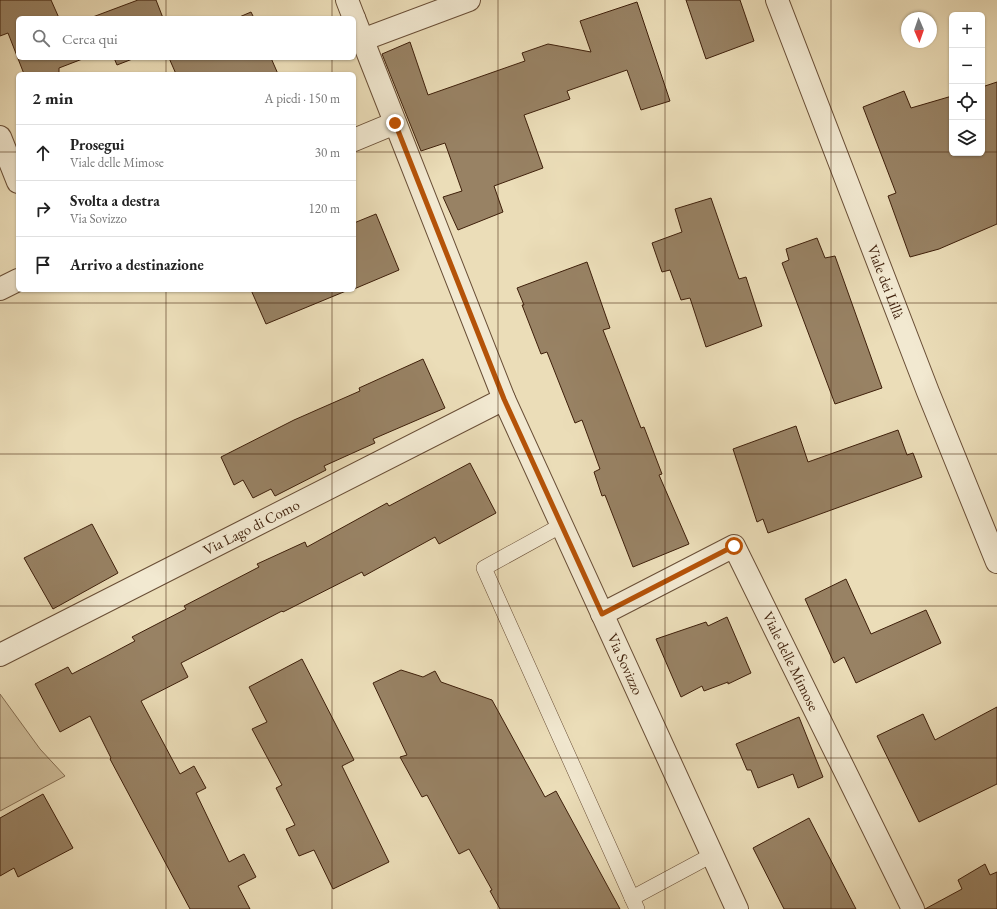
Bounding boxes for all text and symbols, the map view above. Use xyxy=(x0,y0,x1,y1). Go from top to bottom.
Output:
north arrow xyxy=(901,12,937,48)
map controls xyxy=(949,12,985,156)
button: + xyxy=(949,12,985,48)
search box xyxy=(16,16,356,60)
icon: search xyxy=(30,27,52,49)
text: Cerca qui xyxy=(62,29,118,48)
button: − xyxy=(949,48,985,84)
button: locate xyxy=(949,84,985,120)
text: 2 min xyxy=(32,87,73,109)
text: A piedi · 150 m xyxy=(265,90,340,107)
route end xyxy=(386,114,404,132)
button: layers xyxy=(949,120,985,156)
text: Prosegui xyxy=(70,135,125,154)
icon: ahead xyxy=(32,142,54,164)
text: 30 m xyxy=(315,144,340,161)
text: Viale delle Mimose xyxy=(70,154,164,171)
text: Svolta a destra xyxy=(70,191,160,210)
icon: right xyxy=(32,198,54,220)
text: 120 m xyxy=(309,200,340,217)
text: Via Sovizzo xyxy=(70,210,127,227)
street label: Viale dei Lillà xyxy=(863,242,909,321)
icon: arrive xyxy=(32,254,54,276)
text: Arrivo a destinazione xyxy=(70,255,204,274)
street label: Via Lago di Como xyxy=(200,494,303,559)
route start xyxy=(725,537,743,555)
street label: Viale delle Mimose xyxy=(759,608,824,714)
street label: Via Sovizzo xyxy=(603,630,648,698)

